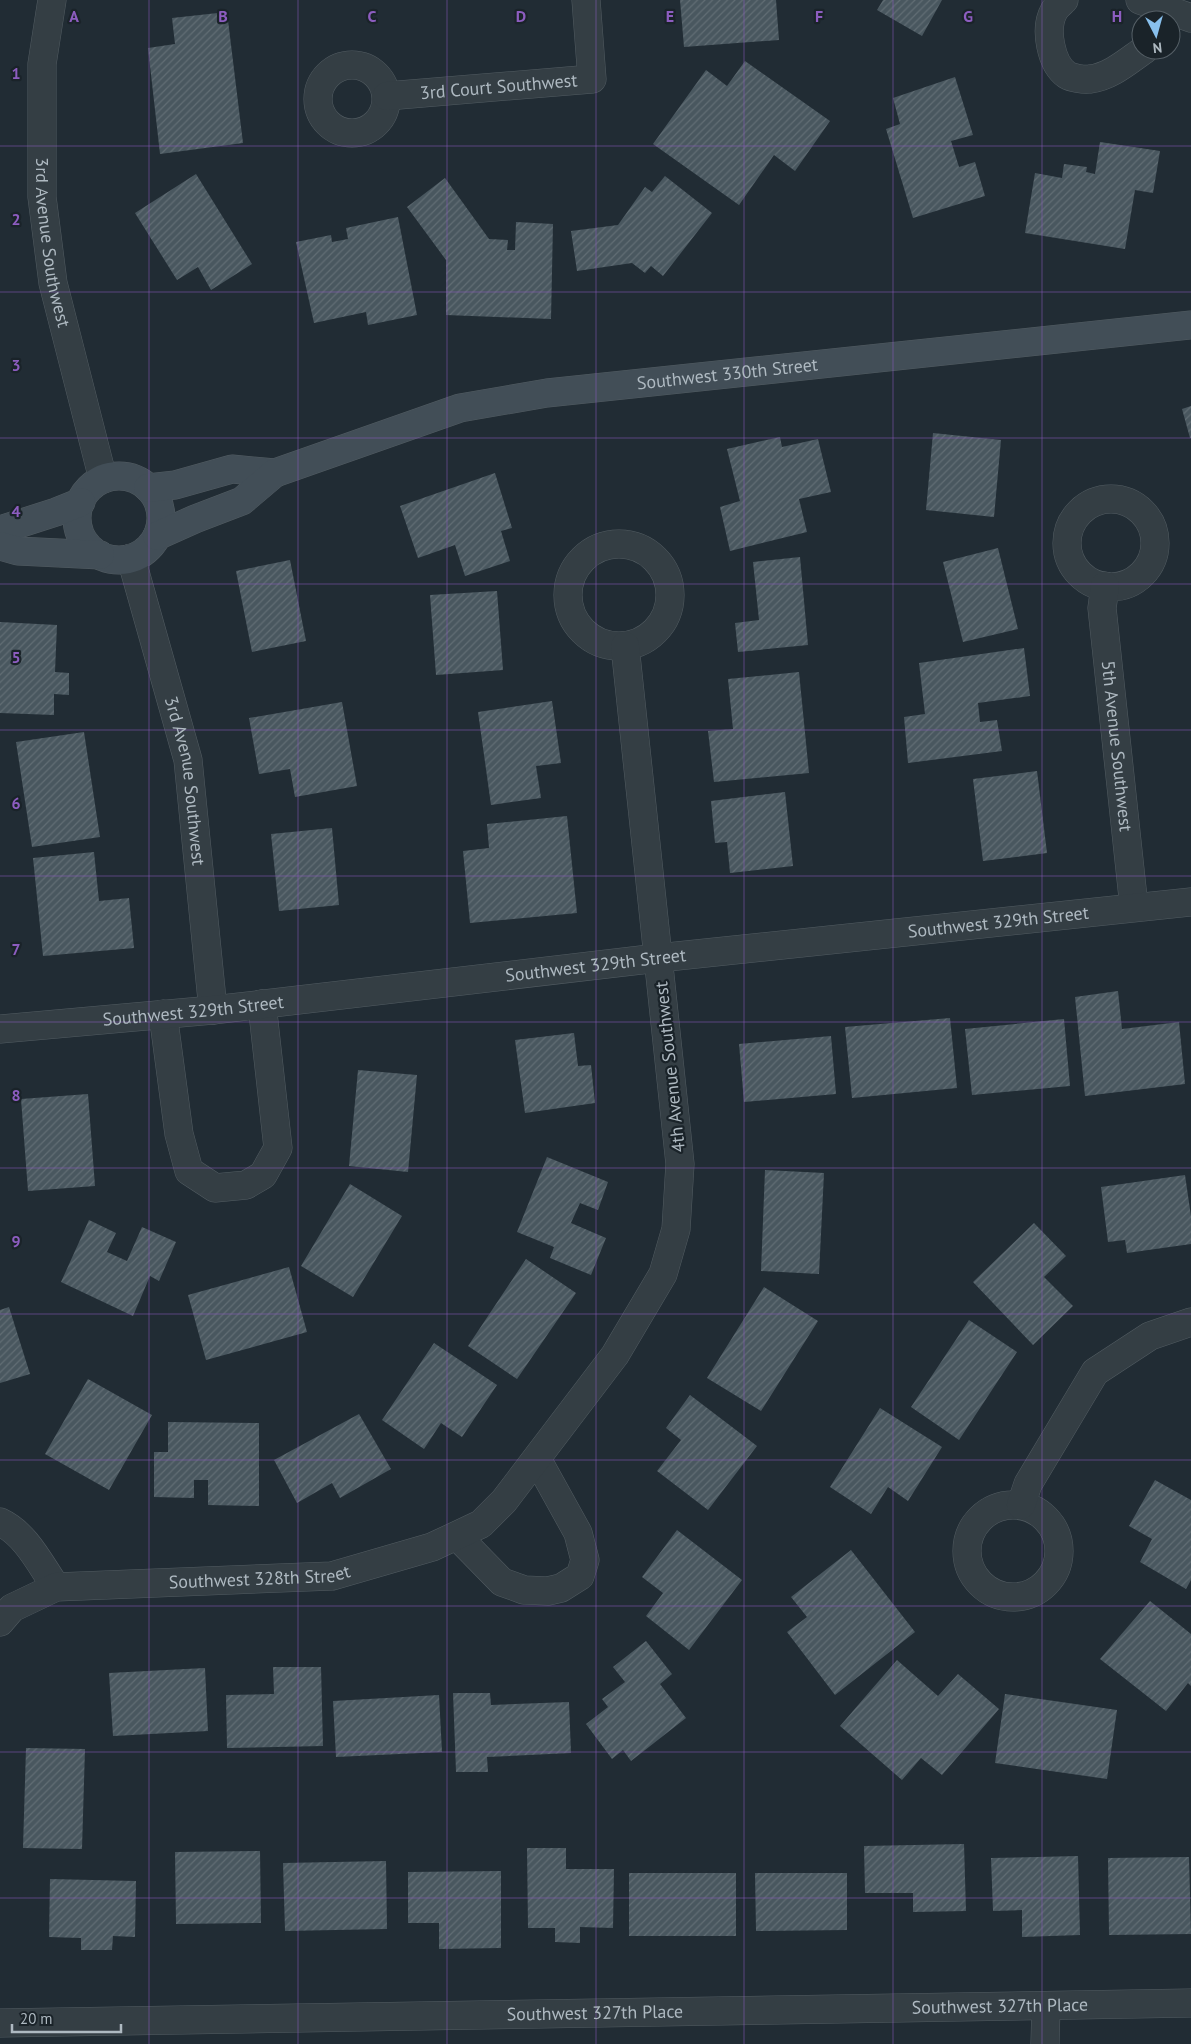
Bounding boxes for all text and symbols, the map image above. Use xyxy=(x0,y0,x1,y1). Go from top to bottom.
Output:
text: A xyxy=(69,6,79,26)
text: B xyxy=(218,6,228,26)
text: C xyxy=(368,6,377,26)
text: D xyxy=(516,6,526,26)
text: E xyxy=(666,6,674,26)
text: F xyxy=(815,6,823,26)
text: G xyxy=(963,6,973,26)
text: H xyxy=(1112,6,1122,26)
north arrow xyxy=(1131,10,1181,60)
text: N xyxy=(1152,38,1163,57)
text: 1 xyxy=(11,63,21,83)
street label: 3rd Court Southwest xyxy=(419,68,578,104)
street label: 3rd Avenue Southwest xyxy=(31,157,76,330)
text: 2 xyxy=(11,209,21,229)
street label: Southwest 330th Street xyxy=(636,352,819,394)
text: 3 xyxy=(11,355,21,375)
text: 4 xyxy=(11,501,21,521)
text: 5 xyxy=(11,647,21,667)
street label: 5th Avenue Southwest xyxy=(1097,659,1138,833)
street label: 3rd Avenue Southwest xyxy=(160,693,210,867)
text: 6 xyxy=(11,793,21,813)
street label: Southwest 329th Street xyxy=(907,901,1090,943)
text: 7 xyxy=(11,939,21,959)
street label: Southwest 329th Street xyxy=(504,943,687,987)
street label: 4th Avenue Southwest xyxy=(649,980,690,1154)
street label: Southwest 329th Street xyxy=(102,990,285,1031)
text: 8 xyxy=(11,1085,21,1105)
text: 9 xyxy=(11,1231,21,1251)
street label: Southwest 328th Street xyxy=(168,1559,353,1593)
street label: Southwest 327th Place xyxy=(911,1993,1088,2019)
street label: Southwest 327th Place xyxy=(506,2000,683,2025)
scale bar xyxy=(12,2002,121,2034)
text: 20 m xyxy=(20,2009,53,2028)

